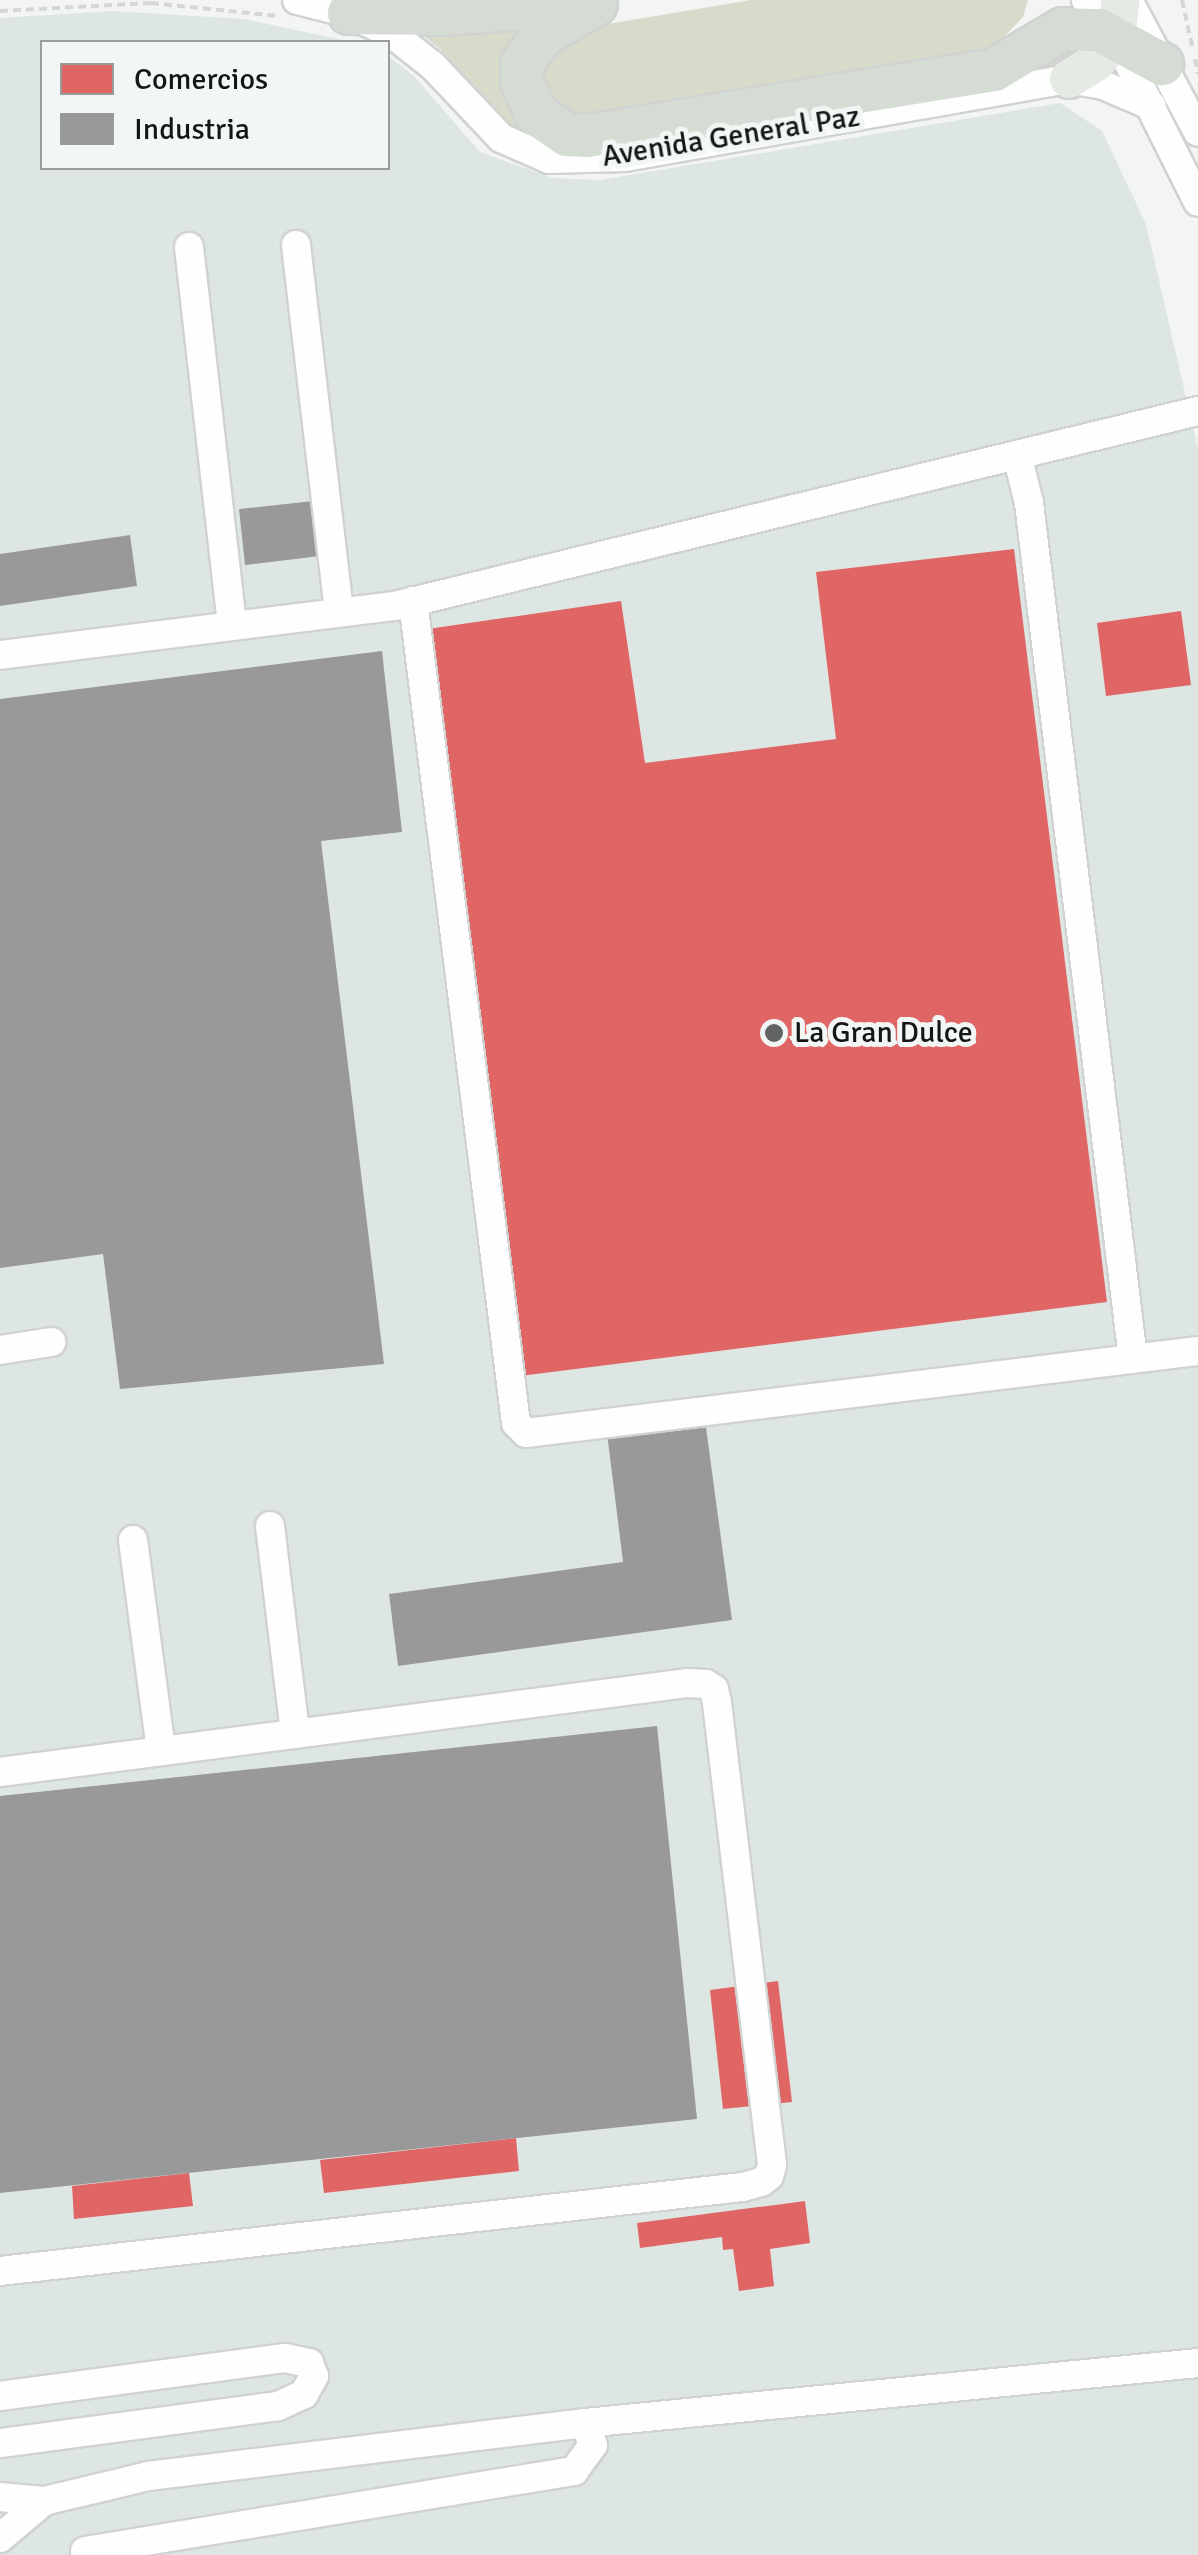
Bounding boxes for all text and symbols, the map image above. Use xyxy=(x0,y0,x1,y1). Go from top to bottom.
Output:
legend xyxy=(40,40,390,170)
text: Comercios xyxy=(134,61,268,98)
street label: Avenida General Paz xyxy=(600,99,862,175)
text: Industria xyxy=(134,111,250,148)
place label: La Gran Dulce xyxy=(794,1015,973,1051)
marker: La Gran Dulce xyxy=(763,1022,785,1044)

